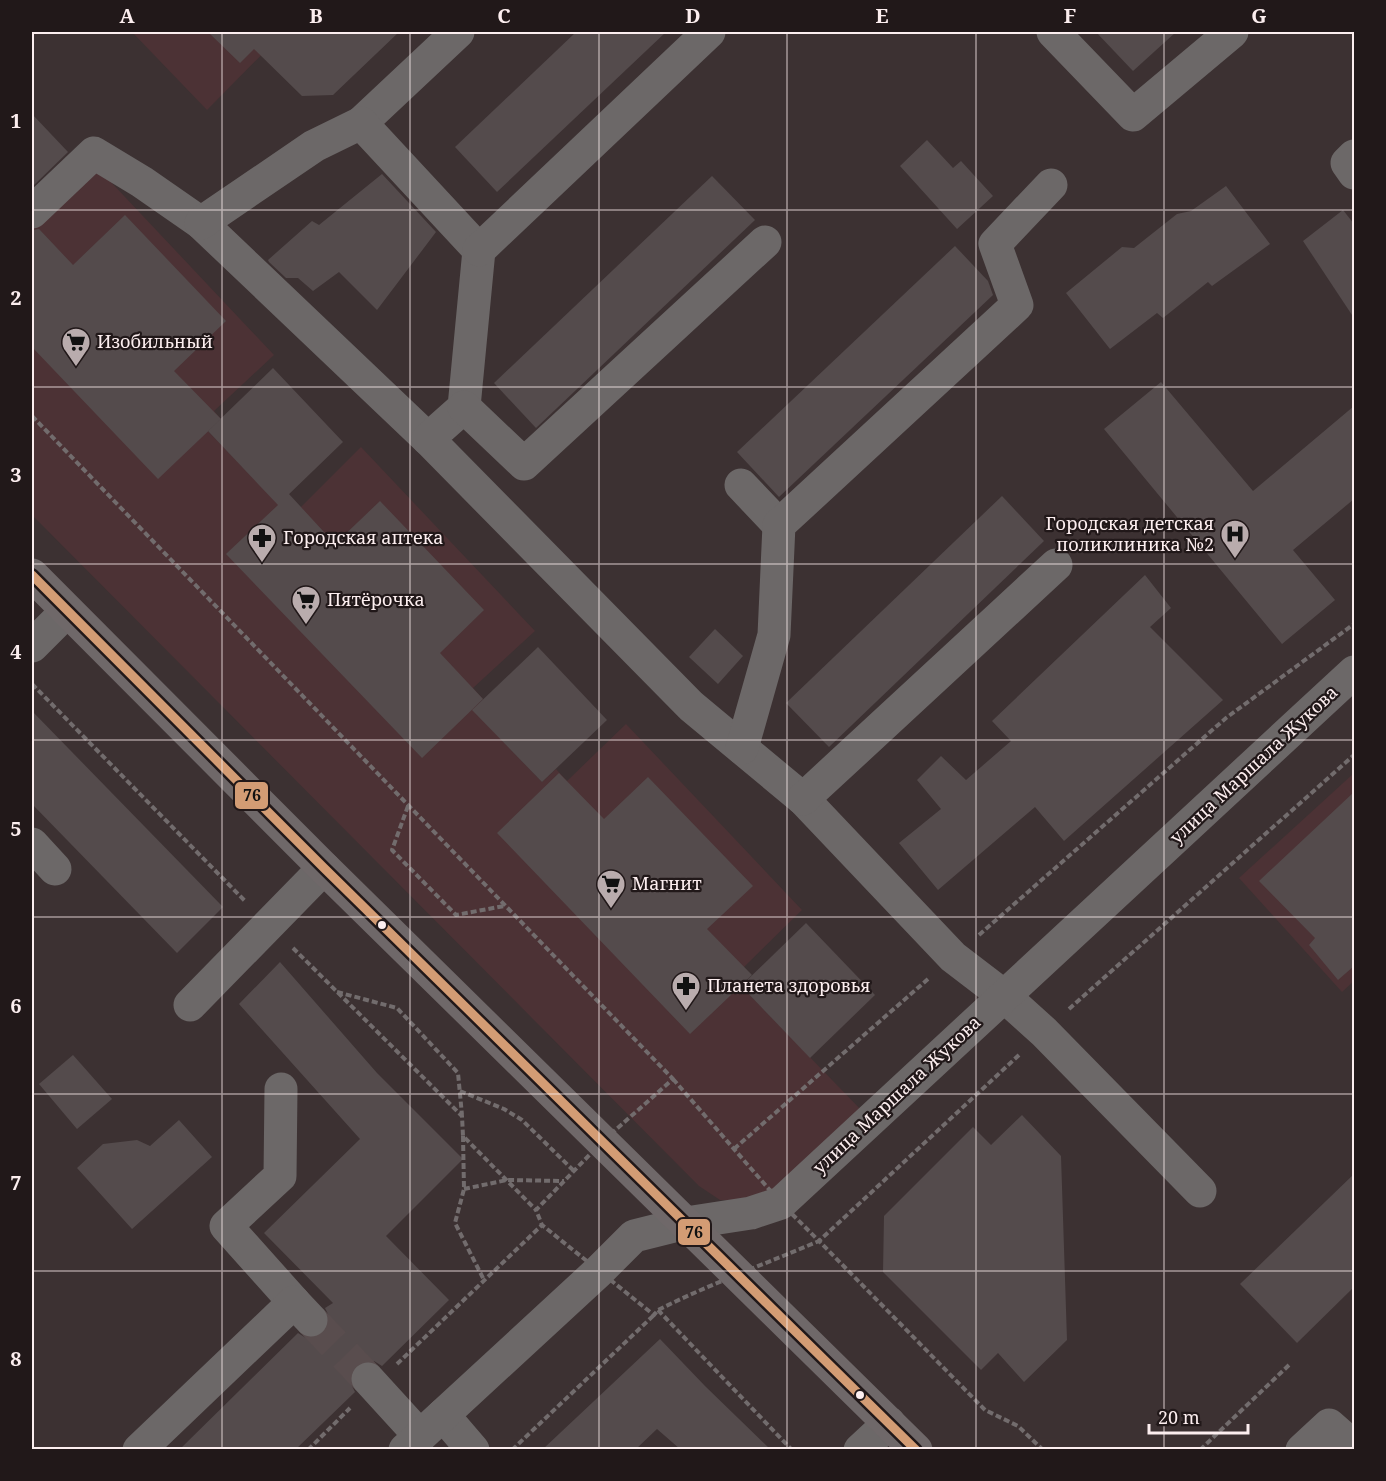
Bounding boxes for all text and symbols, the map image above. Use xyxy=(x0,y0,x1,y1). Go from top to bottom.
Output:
text: A xyxy=(119,2,135,29)
text: B xyxy=(309,2,323,29)
text: C xyxy=(497,2,511,29)
text: D xyxy=(685,2,701,29)
text: E xyxy=(875,2,889,29)
text: F xyxy=(1064,2,1076,29)
text: G xyxy=(1251,2,1267,29)
text: 1 xyxy=(10,107,22,134)
text: 2 xyxy=(10,284,22,311)
supermarket icon: Изобильный xyxy=(60,326,92,368)
place label: Изобильный xyxy=(97,329,213,353)
text: 3 xyxy=(10,461,22,488)
place label: Городская детская поликлиника №2 xyxy=(1045,511,1214,556)
hospital icon: Городская детская поликлиника №2 xyxy=(1219,518,1251,560)
pharmacy icon: Городская аптека xyxy=(246,522,278,564)
place label: Городская аптека xyxy=(283,525,443,549)
supermarket icon: Пятёрочка xyxy=(290,584,322,626)
place label: Пятёрочка xyxy=(327,587,425,611)
text: 4 xyxy=(10,638,22,665)
street label: улица Маршала Жукова xyxy=(1164,680,1343,849)
line badge: 76 xyxy=(234,781,269,810)
text: 76 xyxy=(243,784,261,806)
text: 5 xyxy=(10,815,22,842)
supermarket icon: Магнит xyxy=(595,868,627,910)
place label: Магнит xyxy=(632,871,702,895)
unlabelled marker xyxy=(376,919,388,931)
pharmacy icon: Планета здоровья xyxy=(670,970,702,1012)
place label: Планета здоровья xyxy=(707,973,870,997)
text: 6 xyxy=(10,992,22,1019)
street label: улица Маршала Жукова xyxy=(807,1010,986,1179)
text: 7 xyxy=(10,1169,22,1196)
line badge: 76 xyxy=(677,1218,711,1246)
text: 76 xyxy=(685,1221,703,1243)
text: 8 xyxy=(10,1345,22,1372)
unlabelled marker xyxy=(854,1389,866,1401)
scale bar xyxy=(1149,1397,1248,1435)
text: 20 m xyxy=(1158,1405,1200,1429)

